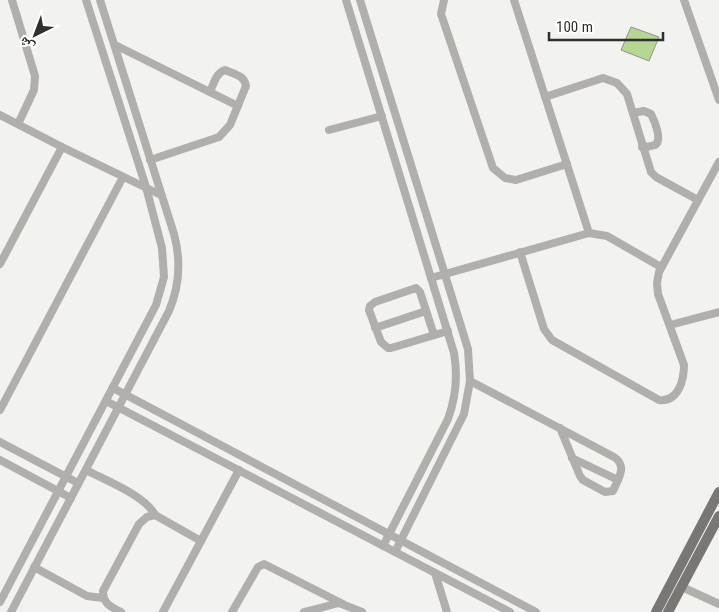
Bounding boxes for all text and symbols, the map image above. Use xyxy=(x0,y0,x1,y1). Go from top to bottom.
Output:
north arrow xyxy=(10,10,60,60)
scale bar xyxy=(549,10,663,42)
text: 100 m xyxy=(556,18,593,36)
text: ش xyxy=(15,33,38,56)

